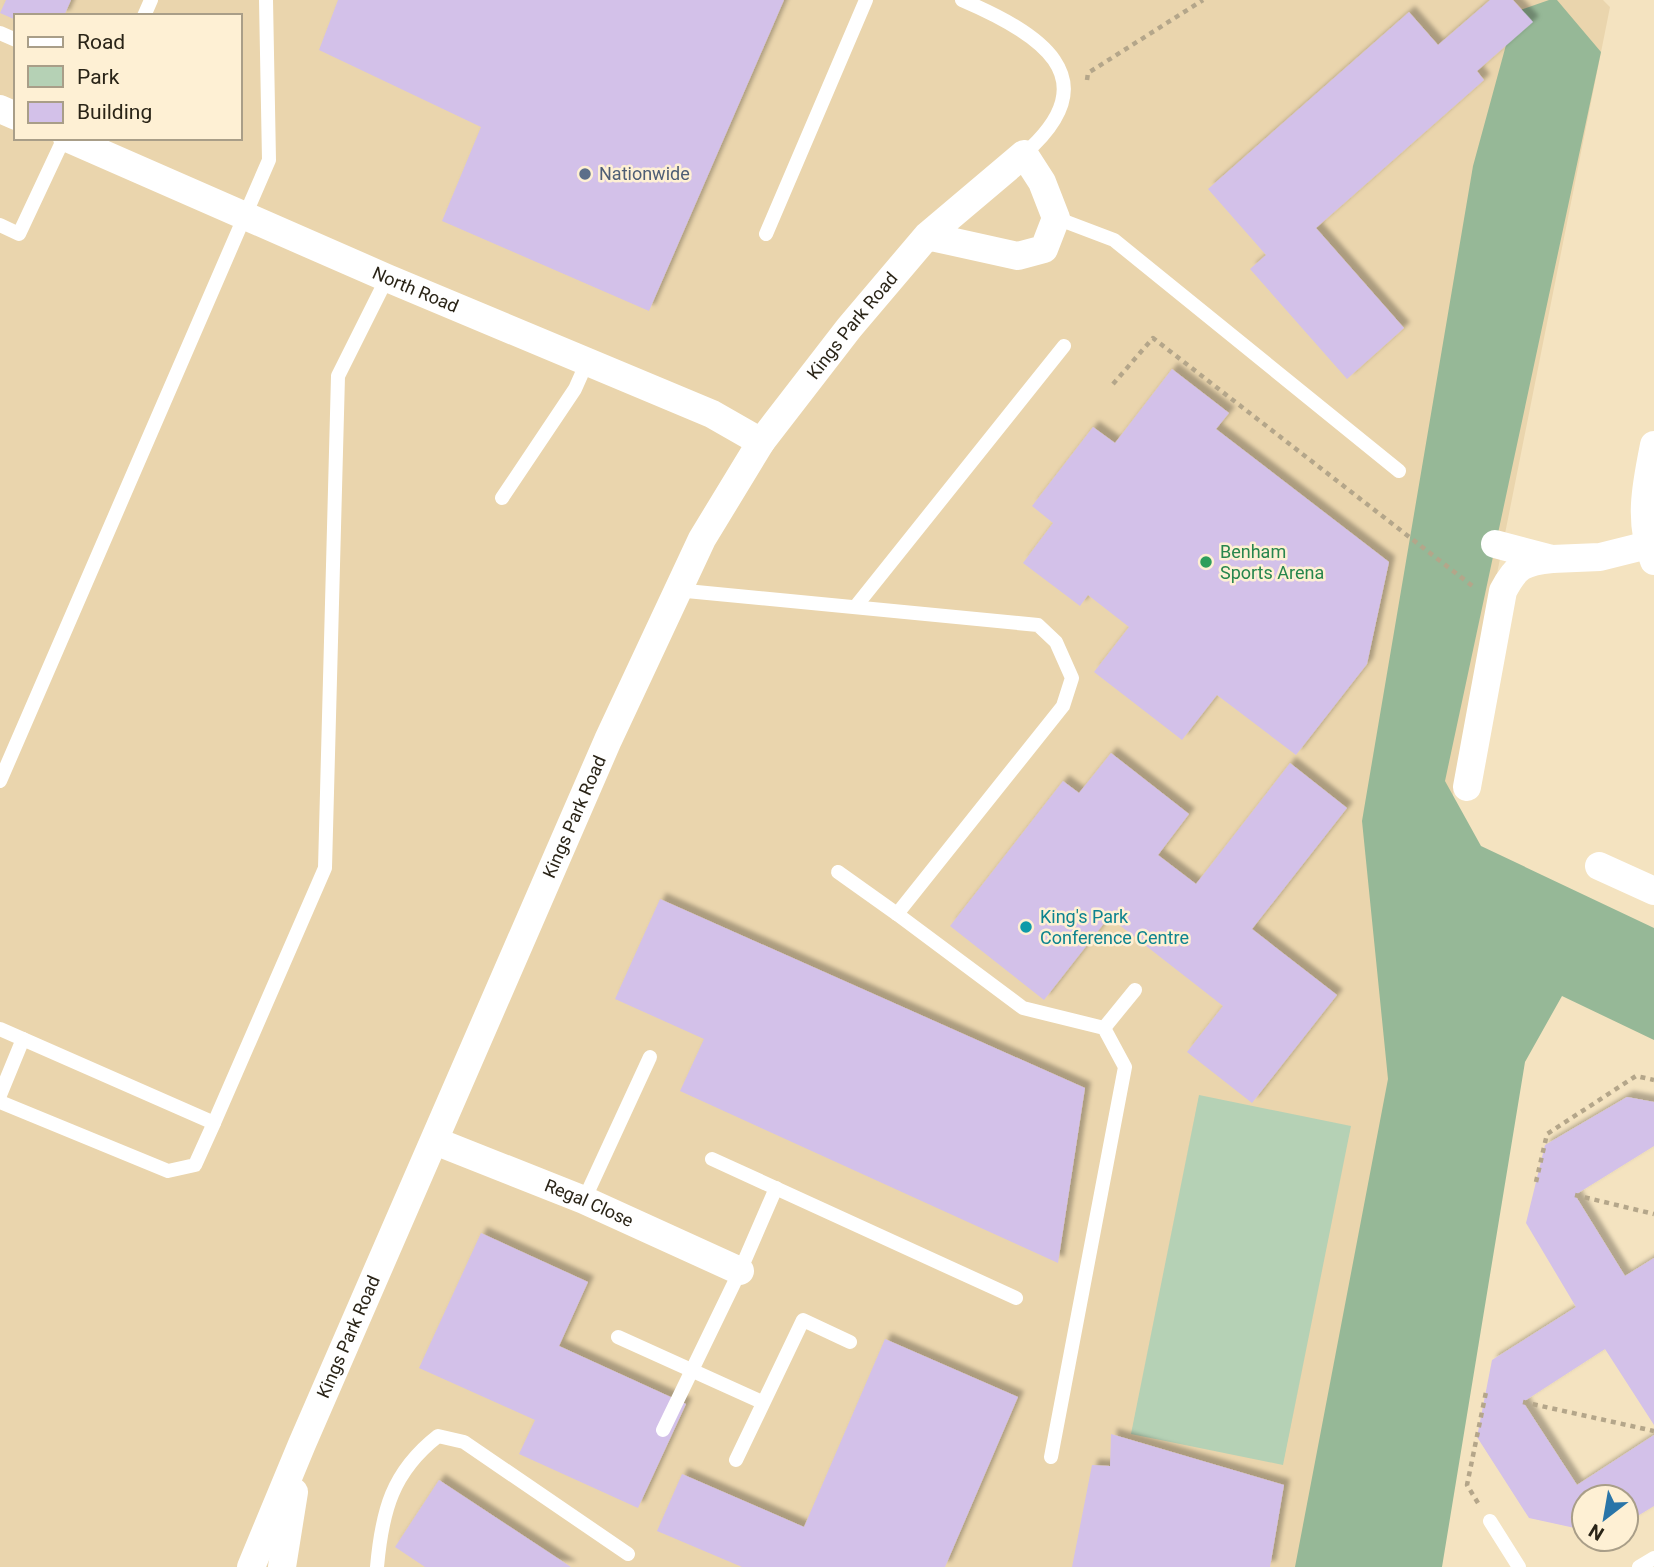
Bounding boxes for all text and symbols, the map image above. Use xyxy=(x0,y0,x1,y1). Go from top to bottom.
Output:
legend xyxy=(14,14,242,140)
text: Road xyxy=(77,30,125,54)
text: Park xyxy=(77,65,120,89)
text: Building xyxy=(77,100,152,124)
place label: Nationwide xyxy=(599,163,690,184)
marker: Nationwide xyxy=(577,166,593,182)
street label: North Road xyxy=(369,262,462,317)
street label: Kings Park Road xyxy=(802,268,902,383)
place label: Benham Sports Arena xyxy=(1220,541,1324,583)
marker: Benham Sports Arena xyxy=(1198,554,1214,570)
street label: Kings Park Road xyxy=(538,752,610,881)
place label: King's Park Conference Centre xyxy=(1040,906,1189,948)
marker: King's Park Conference Centre xyxy=(1018,919,1034,935)
street label: Regal Close xyxy=(542,1174,637,1231)
street label: Kings Park Road xyxy=(312,1272,384,1401)
north arrow xyxy=(1570,1483,1640,1553)
text: N xyxy=(1585,1519,1608,1545)

